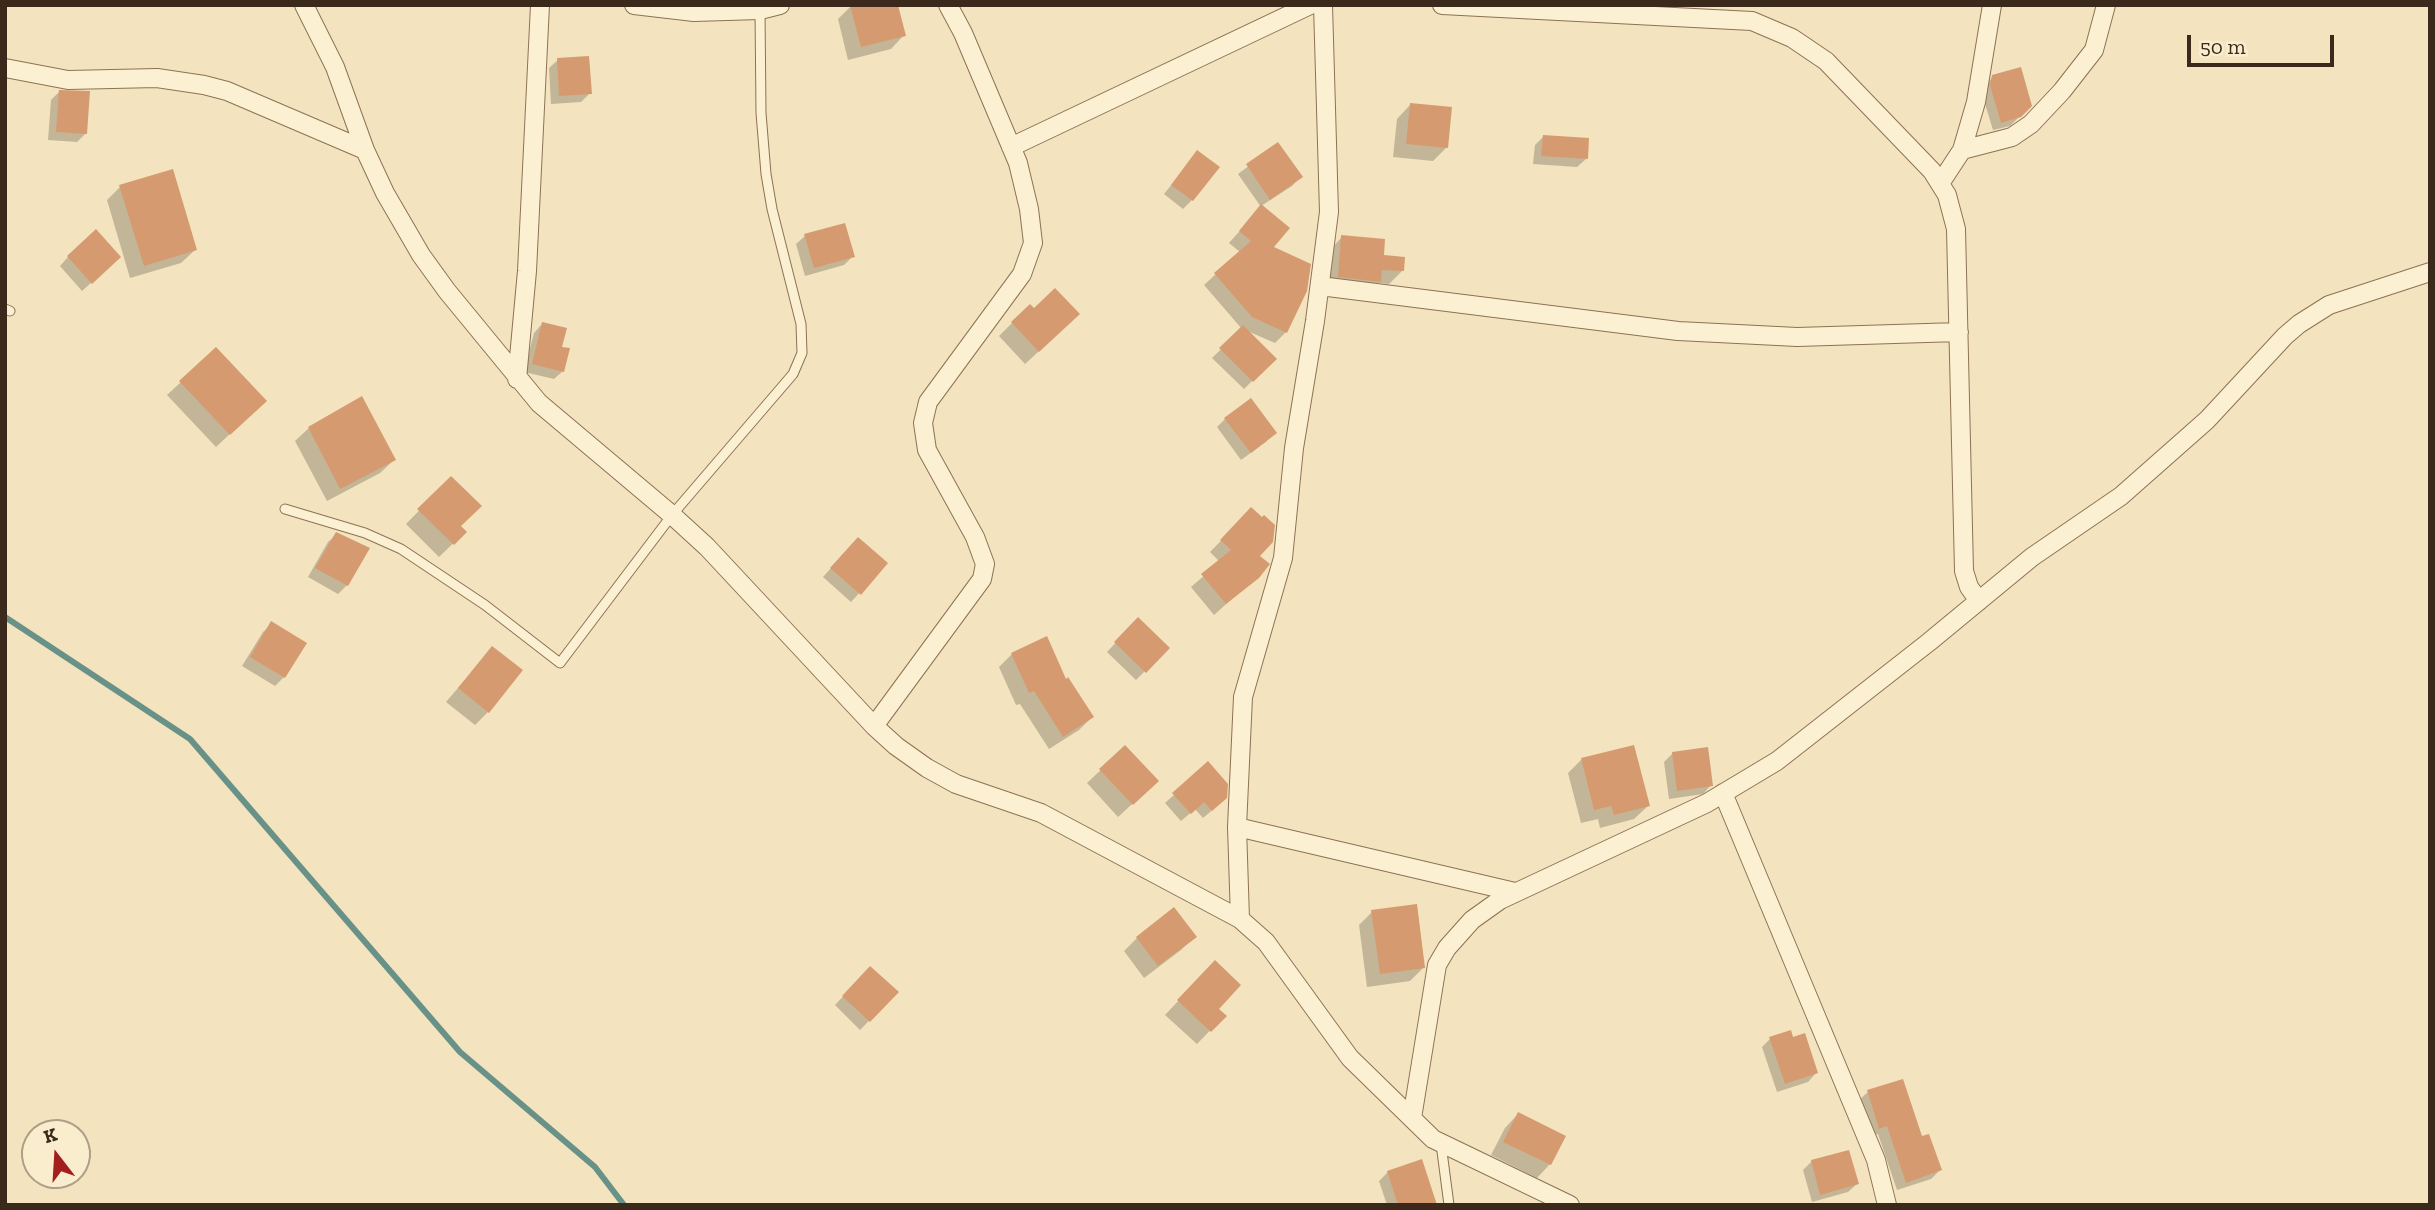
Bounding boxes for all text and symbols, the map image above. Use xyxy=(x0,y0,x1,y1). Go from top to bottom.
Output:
scale bar xyxy=(2190,21,2337,65)
text: 50 m xyxy=(2200,34,2246,59)
north arrow xyxy=(21,1119,91,1189)
text: K xyxy=(41,1122,60,1148)

